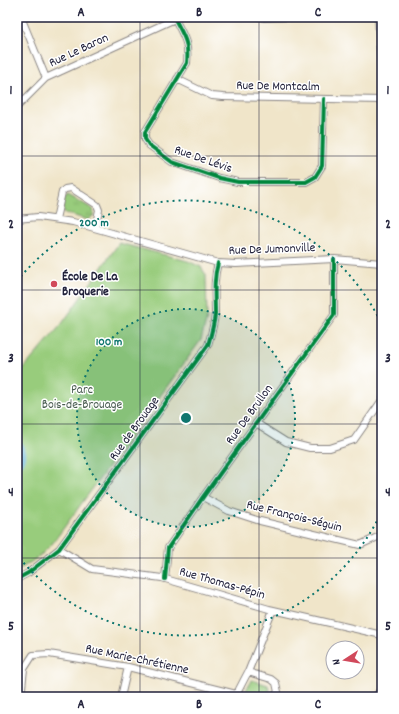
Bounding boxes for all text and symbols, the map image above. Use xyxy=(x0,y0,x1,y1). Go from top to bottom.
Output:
text: A xyxy=(77,4,85,23)
text: B xyxy=(196,4,202,23)
text: C xyxy=(315,4,322,23)
street label: Rue Le Baron xyxy=(46,29,112,73)
street label: Rue De Montcalm xyxy=(236,77,320,97)
text: 1 xyxy=(10,82,13,101)
text: 1 xyxy=(387,82,390,101)
street label: Rue De Lévis xyxy=(171,141,235,179)
text: 200 m xyxy=(79,215,109,232)
text: 2 xyxy=(8,216,14,235)
text: 2 xyxy=(385,216,391,235)
street label: Rue De Jumonville xyxy=(228,239,316,261)
place label: École De La Broquerie xyxy=(62,268,118,302)
marker: École De La Broquerie xyxy=(49,279,59,289)
text: 100 m xyxy=(96,334,122,351)
text: 3 xyxy=(8,350,14,369)
text: 3 xyxy=(385,350,391,369)
park label: Parc Bois-de-Brouage xyxy=(42,381,122,415)
street label: Rue De Brullon xyxy=(222,381,278,449)
street label: Rue de Brouage xyxy=(105,393,165,465)
centre of rings xyxy=(179,411,193,425)
text: 4 xyxy=(8,484,14,503)
text: 4 xyxy=(385,484,391,503)
street label: Rue François-Séguin xyxy=(244,496,344,538)
street label: Rue Thomas-Pépin xyxy=(177,563,267,605)
text: 5 xyxy=(8,618,14,637)
text: 5 xyxy=(385,618,391,637)
street label: Rue Marie-Chrétienne xyxy=(84,640,191,680)
north arrow xyxy=(325,640,365,680)
text: N xyxy=(329,657,346,666)
text: A xyxy=(77,696,85,714)
text: B xyxy=(196,696,202,714)
text: C xyxy=(315,696,322,714)

